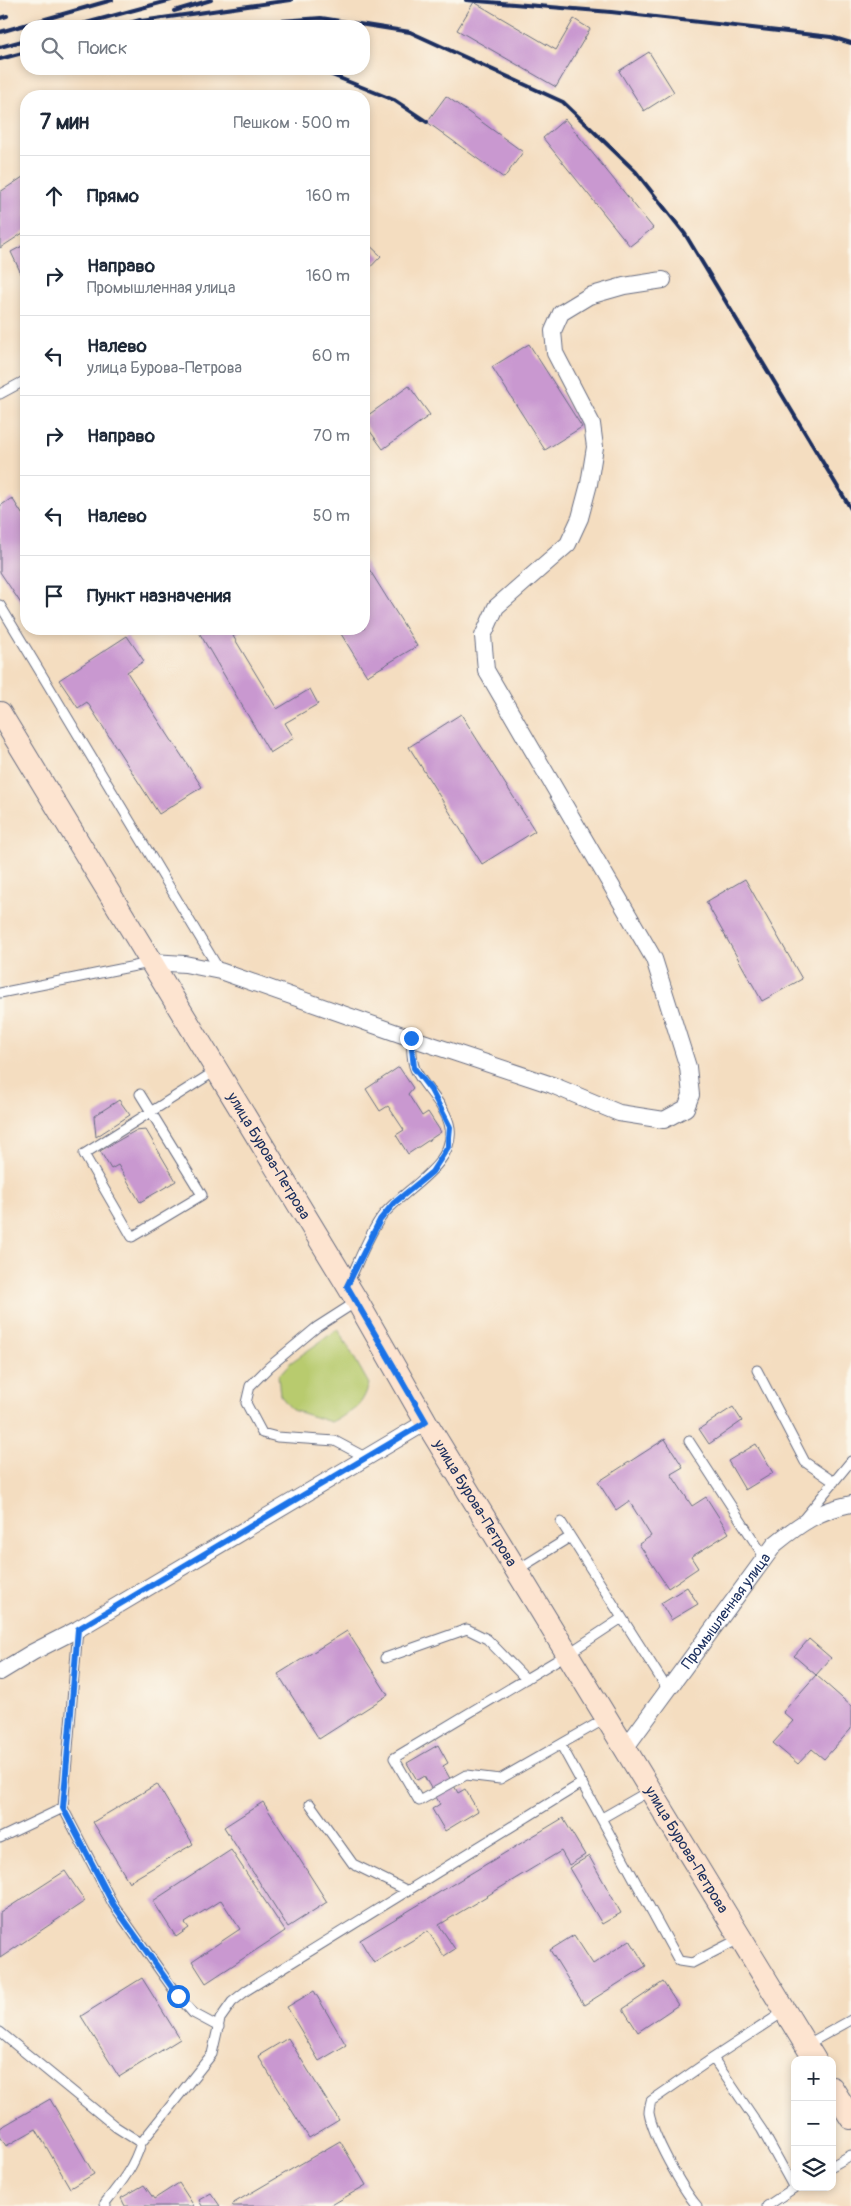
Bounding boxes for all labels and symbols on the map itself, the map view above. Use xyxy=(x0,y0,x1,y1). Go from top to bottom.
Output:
route end xyxy=(400,1027,423,1050)
street label: улица Бурова-Петрова xyxy=(222,1088,315,1223)
street label: улица Бурова-Петрова xyxy=(429,1435,521,1570)
street label: Промышленная улица xyxy=(677,1549,775,1673)
street label: улица Бурова-Петрова xyxy=(640,1782,733,1917)
route start xyxy=(167,1985,190,2008)

